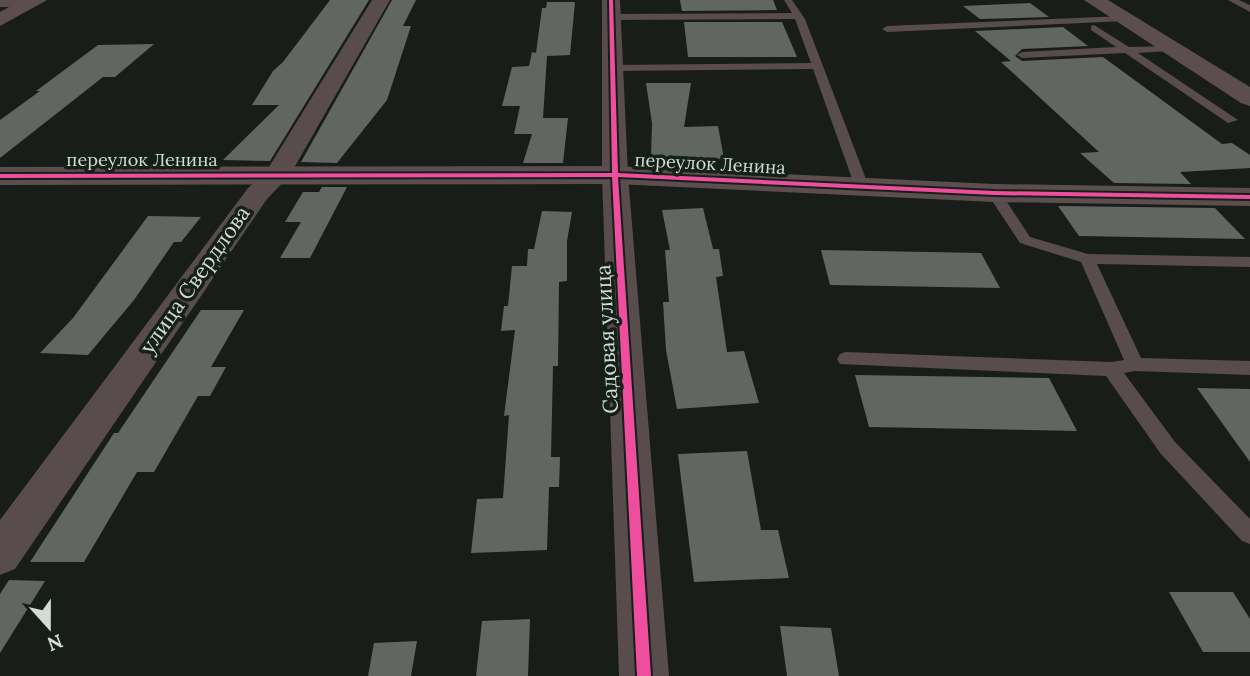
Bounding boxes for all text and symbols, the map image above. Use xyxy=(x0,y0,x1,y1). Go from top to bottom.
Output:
street label: переулок Ленина xyxy=(66,148,218,171)
street label: переулок Ленина xyxy=(634,148,786,179)
street label: улица Свердлова xyxy=(134,200,256,359)
street label: Садовая улица xyxy=(589,264,624,414)
north arrow xyxy=(14,592,84,662)
text: N xyxy=(44,629,66,657)

